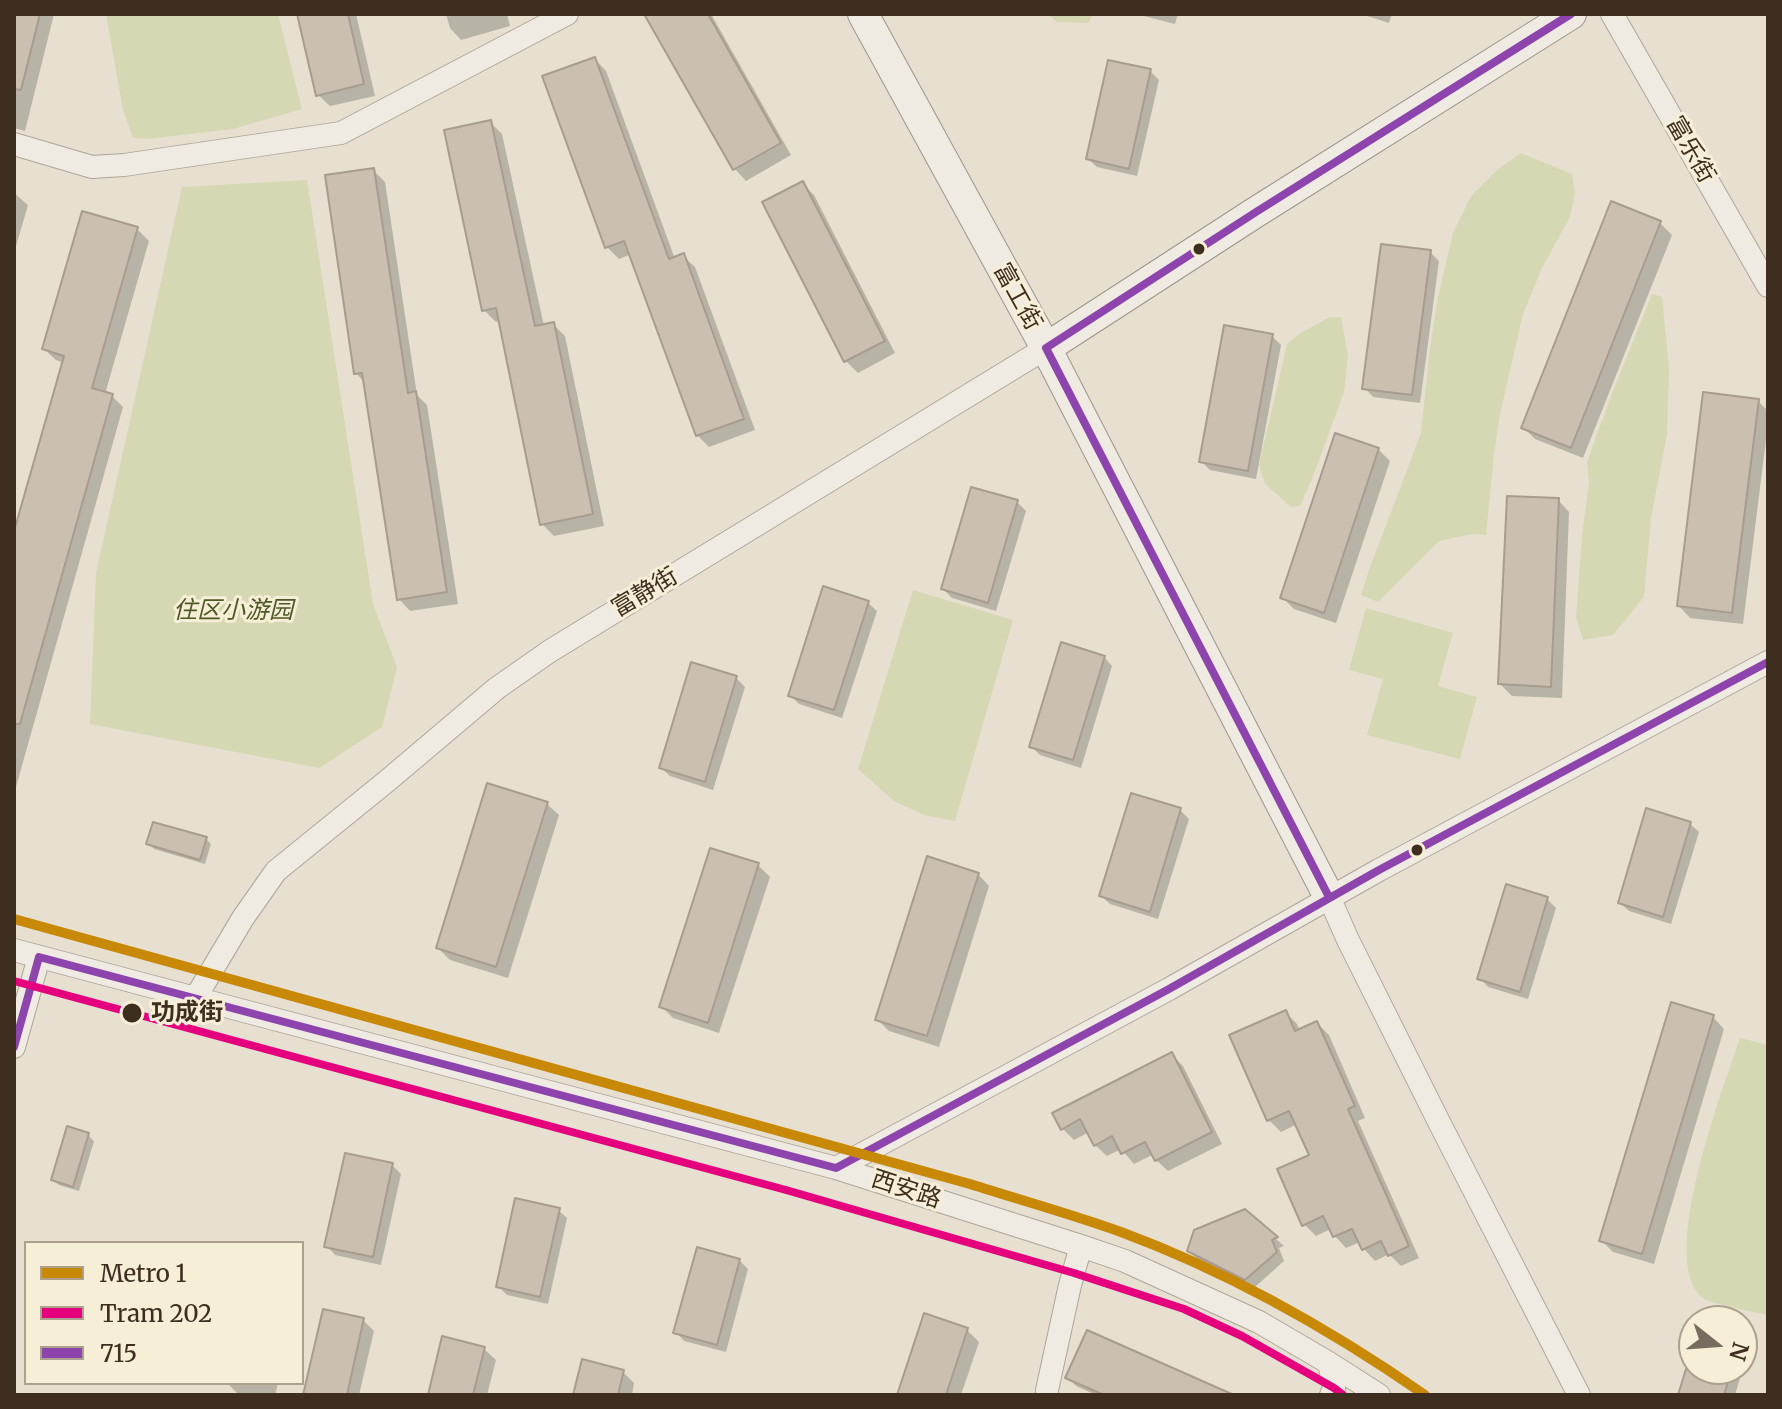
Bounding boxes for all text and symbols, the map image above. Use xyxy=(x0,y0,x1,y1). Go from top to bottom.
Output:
street label: 富乐街 xyxy=(1660,112,1720,188)
unlabelled marker xyxy=(1191,241,1207,257)
street label: 富工街 xyxy=(987,259,1047,335)
street label: 富静街 xyxy=(607,562,683,624)
park label: 住区小游园 xyxy=(173,597,293,625)
unlabelled marker xyxy=(1409,842,1425,858)
place label: 功成街 xyxy=(151,999,223,1027)
marker: 功成街 xyxy=(120,1001,144,1025)
street label: 西安路 xyxy=(867,1165,945,1215)
legend xyxy=(24,1241,304,1385)
text: Metro 1 xyxy=(100,1258,186,1289)
text: Tram 202 xyxy=(100,1298,212,1329)
north arrow xyxy=(1678,1305,1758,1385)
text: 715 xyxy=(100,1338,137,1369)
text: N xyxy=(1723,1339,1755,1364)

